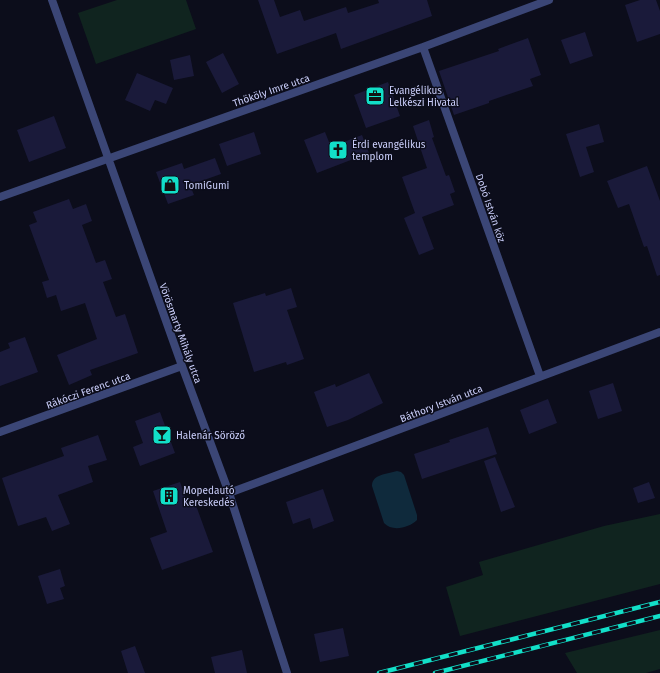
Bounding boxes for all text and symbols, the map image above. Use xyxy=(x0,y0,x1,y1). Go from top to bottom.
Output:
street label: Thököly Imre utca xyxy=(231,72,311,110)
office icon: Evangélikus Lelkészi Hivatal xyxy=(364,85,386,107)
place label: Evangélikus Lelkészi Hivatal xyxy=(389,85,459,109)
place label: Érdi evangélikus templom xyxy=(352,137,426,163)
church icon: Érdi evangélikus templom xyxy=(327,139,349,161)
street label: Dobó István köz xyxy=(473,172,508,245)
shop icon: TomiGumi xyxy=(159,174,181,196)
place label: TomiGumi xyxy=(184,180,230,192)
street label: Vörösmarty Mihály utca xyxy=(156,282,204,385)
street label: Rákóczi Ferenc utca xyxy=(45,370,132,412)
street label: Báthory István utca xyxy=(398,383,484,425)
bar icon: Halenár Söröző xyxy=(151,424,173,446)
place label: Halenár Söröző xyxy=(176,429,245,442)
building icon: Mopedautó Kereskedés xyxy=(158,485,180,507)
place label: Mopedautó Kereskedés xyxy=(183,485,235,509)

